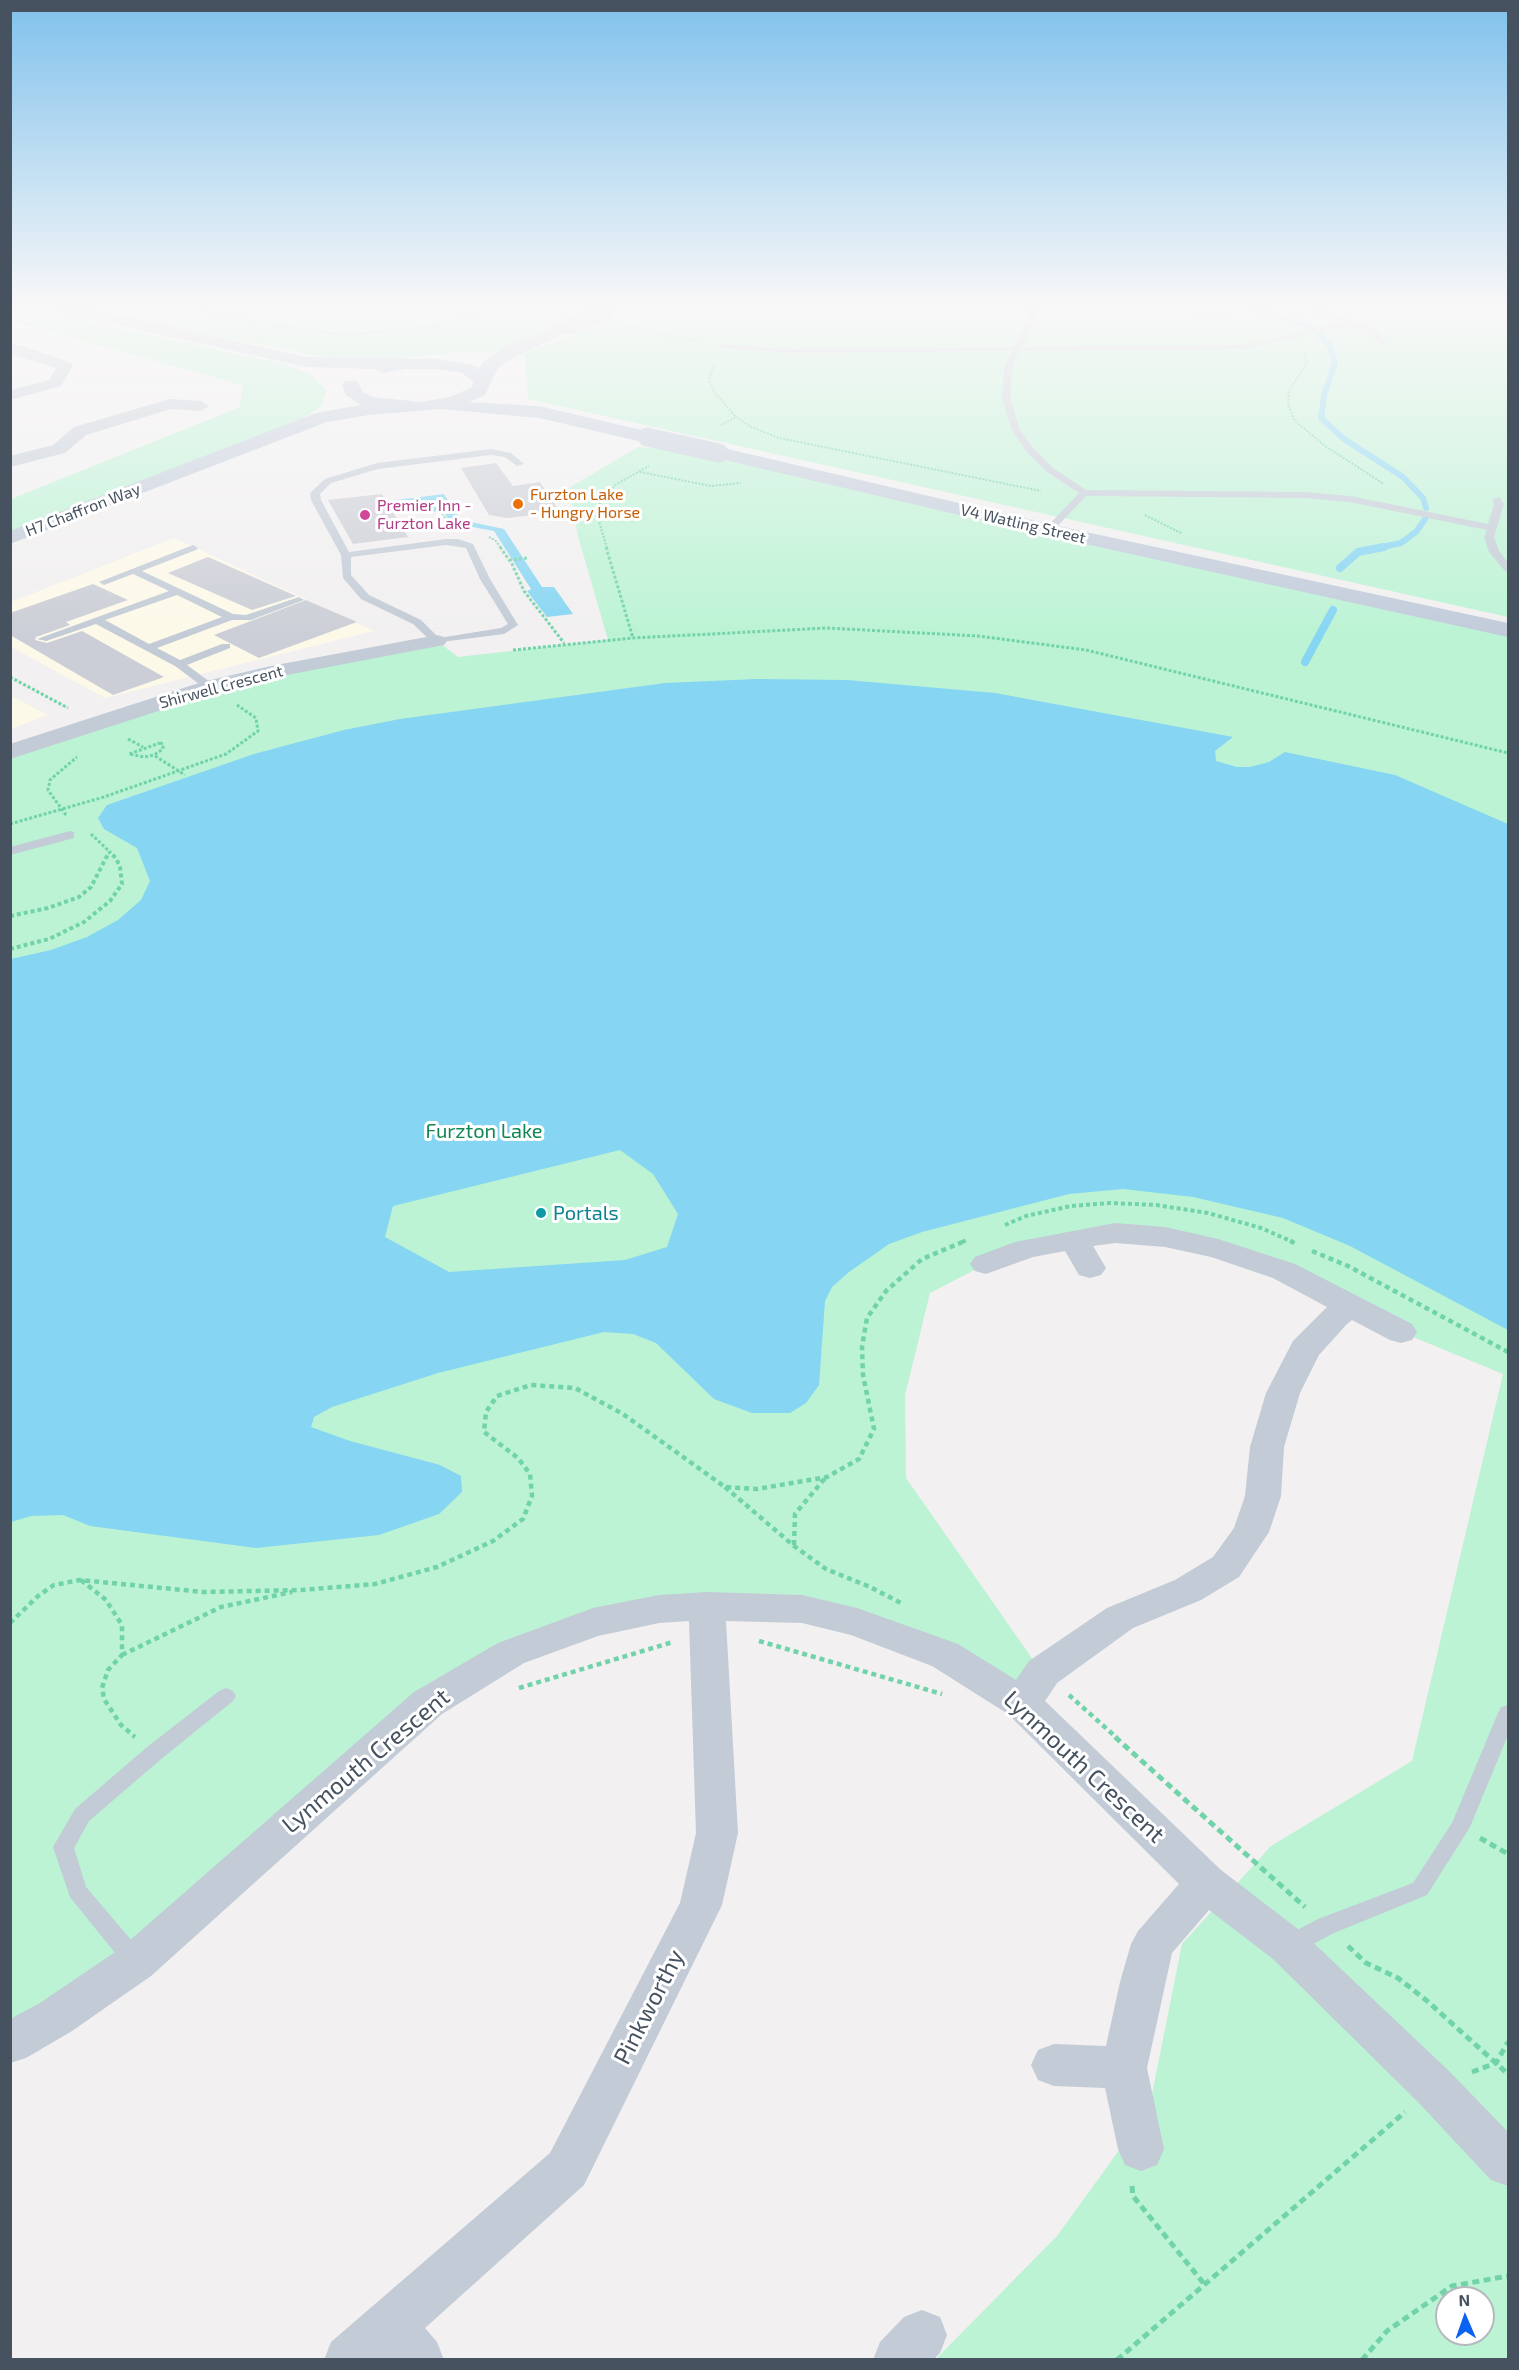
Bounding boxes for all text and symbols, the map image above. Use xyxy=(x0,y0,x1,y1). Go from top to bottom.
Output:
street label: H7 Chaffron Way xyxy=(23,479,143,541)
place label: Furzton Lake - Hungry Horse xyxy=(530,485,640,523)
place label: Premier Inn - Furzton Lake xyxy=(377,496,471,534)
marker: Furzton Lake - Hungry Horse xyxy=(511,497,525,511)
street label: V4 Watling Street xyxy=(958,500,1088,548)
marker: Premier Inn - Furzton Lake xyxy=(358,508,372,522)
street label: Shirwell Crescent xyxy=(157,661,285,713)
park label: Furzton Lake xyxy=(425,1119,543,1143)
place label: Portals xyxy=(553,1201,619,1225)
marker: Portals xyxy=(534,1206,548,1220)
street label: Lynmouth Crescent xyxy=(276,1683,456,1839)
street label: Lynmouth Crescent xyxy=(998,1685,1170,1849)
street label: Pinkworthy xyxy=(608,1945,690,2069)
north arrow xyxy=(1435,2286,1495,2346)
text: N xyxy=(1458,2290,1471,2309)

